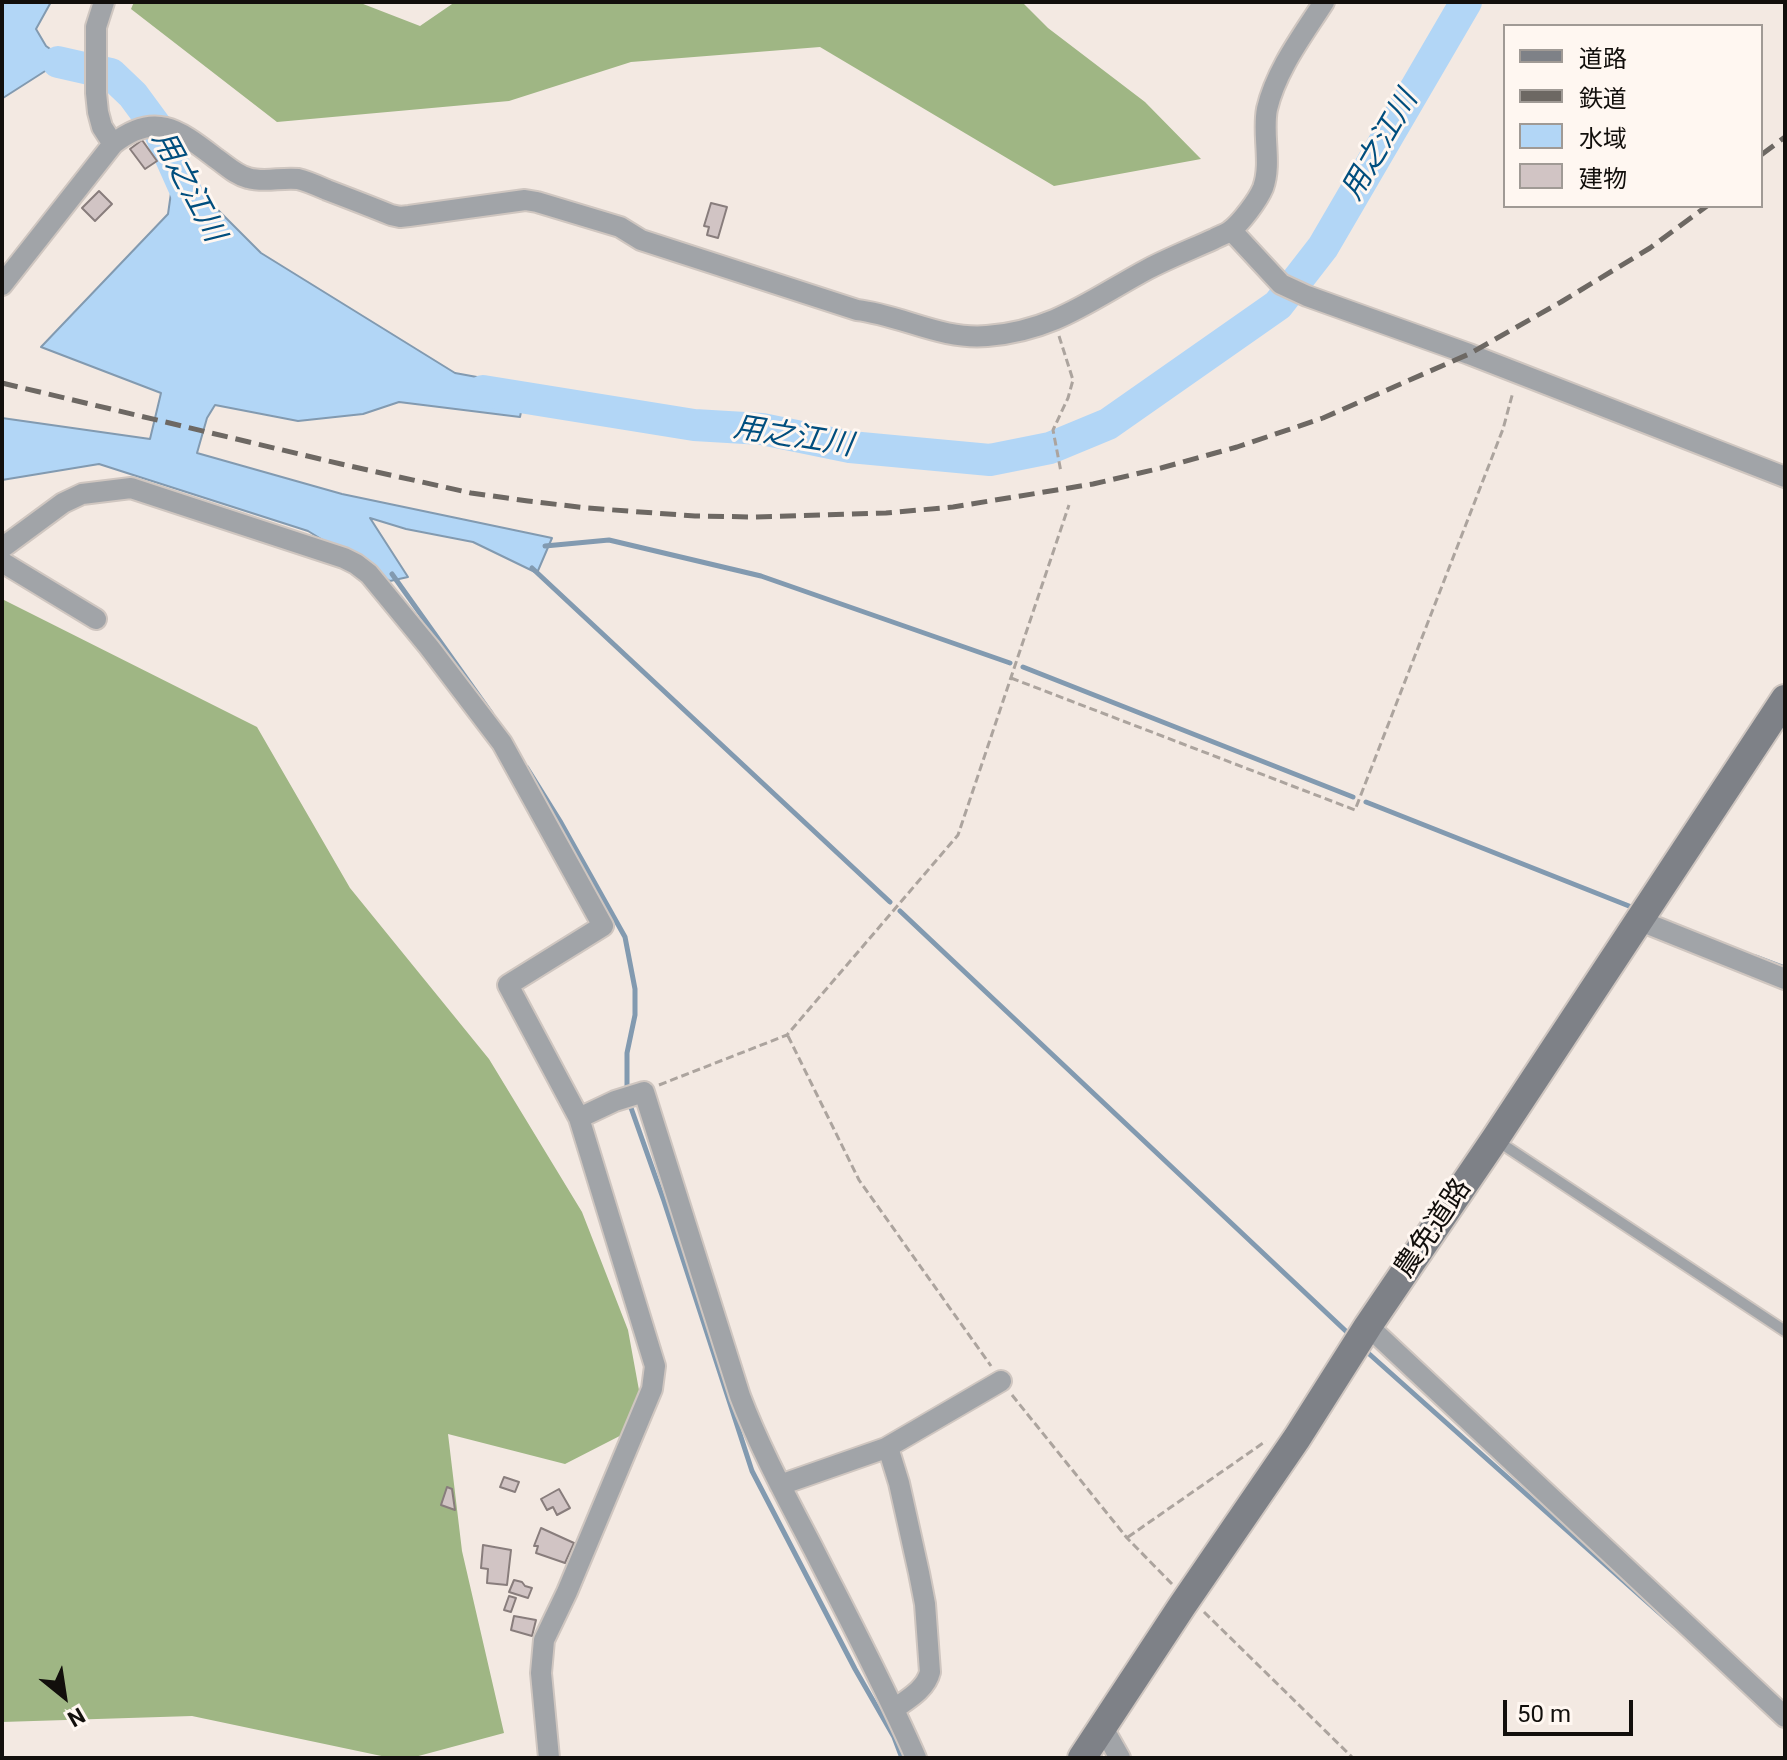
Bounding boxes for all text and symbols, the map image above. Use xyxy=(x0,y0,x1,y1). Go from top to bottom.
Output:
legend xyxy=(1503,24,1763,208)
text: 道路 xyxy=(1579,45,1627,73)
water label: 用之江川 xyxy=(1335,85,1427,207)
text: 鉄道 xyxy=(1579,85,1627,113)
text: 水域 xyxy=(1579,125,1627,153)
water label: 用之江川 xyxy=(143,126,231,248)
text: 建物 xyxy=(1579,165,1627,193)
water label: 用之江川 xyxy=(731,411,855,465)
street label: 農免道路 xyxy=(1389,1173,1479,1285)
north arrow xyxy=(24,1656,104,1736)
scale bar xyxy=(1507,1684,1637,1734)
text: 50 m xyxy=(1517,1700,1571,1728)
text: N xyxy=(63,1703,89,1732)

